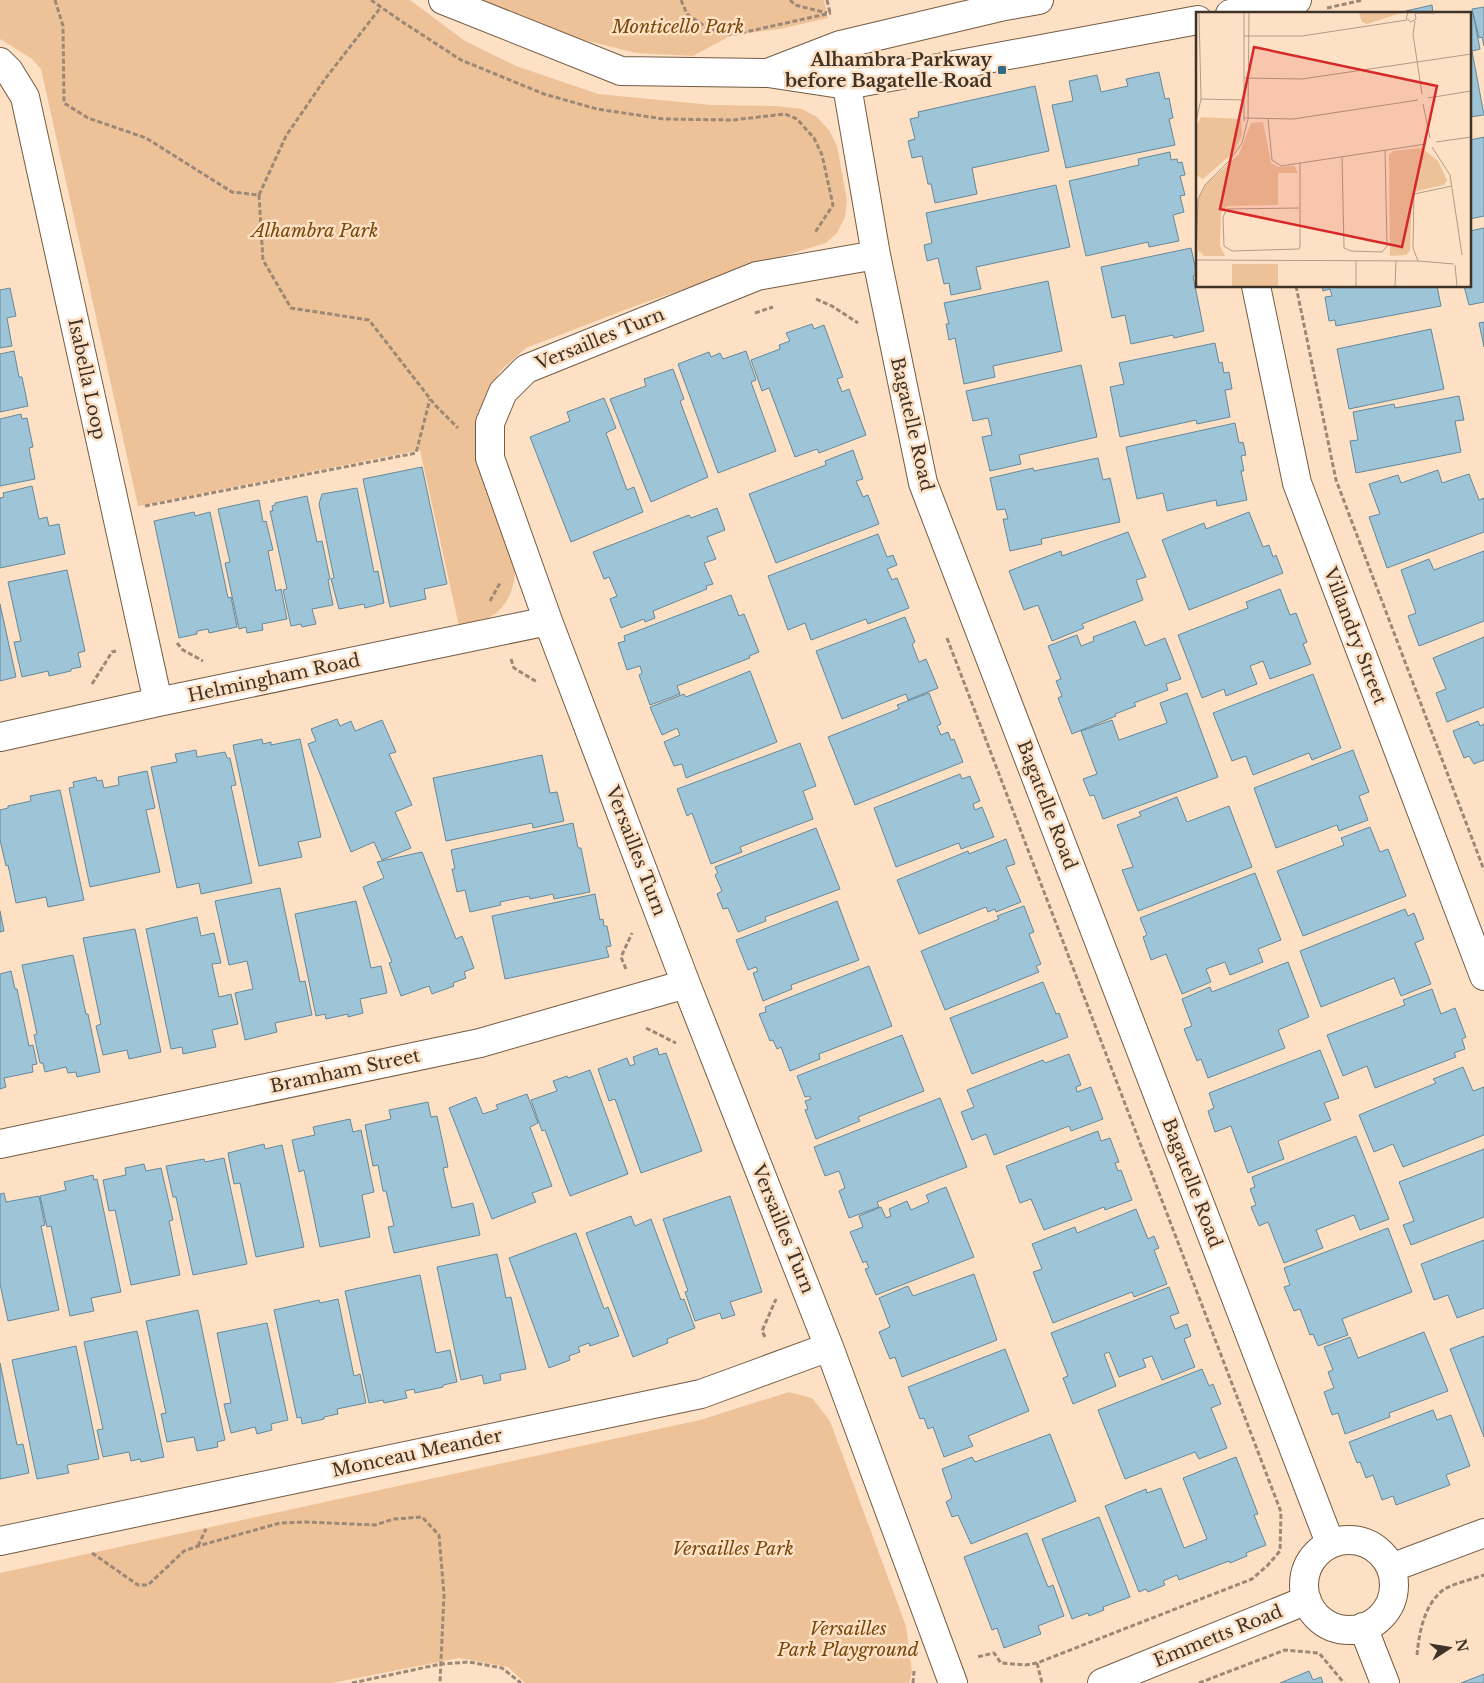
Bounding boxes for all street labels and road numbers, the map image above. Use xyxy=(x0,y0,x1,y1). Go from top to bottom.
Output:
street label: Versailles Turn xyxy=(531,303,668,375)
street label: Isabella Loop xyxy=(63,317,111,441)
street label: Bagatelle Road xyxy=(886,355,938,493)
street label: Villandry Street xyxy=(1318,563,1391,708)
street label: Helmingham Road xyxy=(186,649,362,707)
street label: Bagatelle Road xyxy=(1012,737,1082,873)
street label: Versailles Turn xyxy=(601,782,671,919)
street label: Bramham Street xyxy=(268,1044,422,1098)
street label: Bagatelle Road xyxy=(1157,1115,1227,1251)
street label: Versailles Turn xyxy=(747,1160,819,1297)
street label: Monceau Meander xyxy=(330,1424,504,1482)
street label: Emmetts Road xyxy=(1150,1600,1286,1672)

